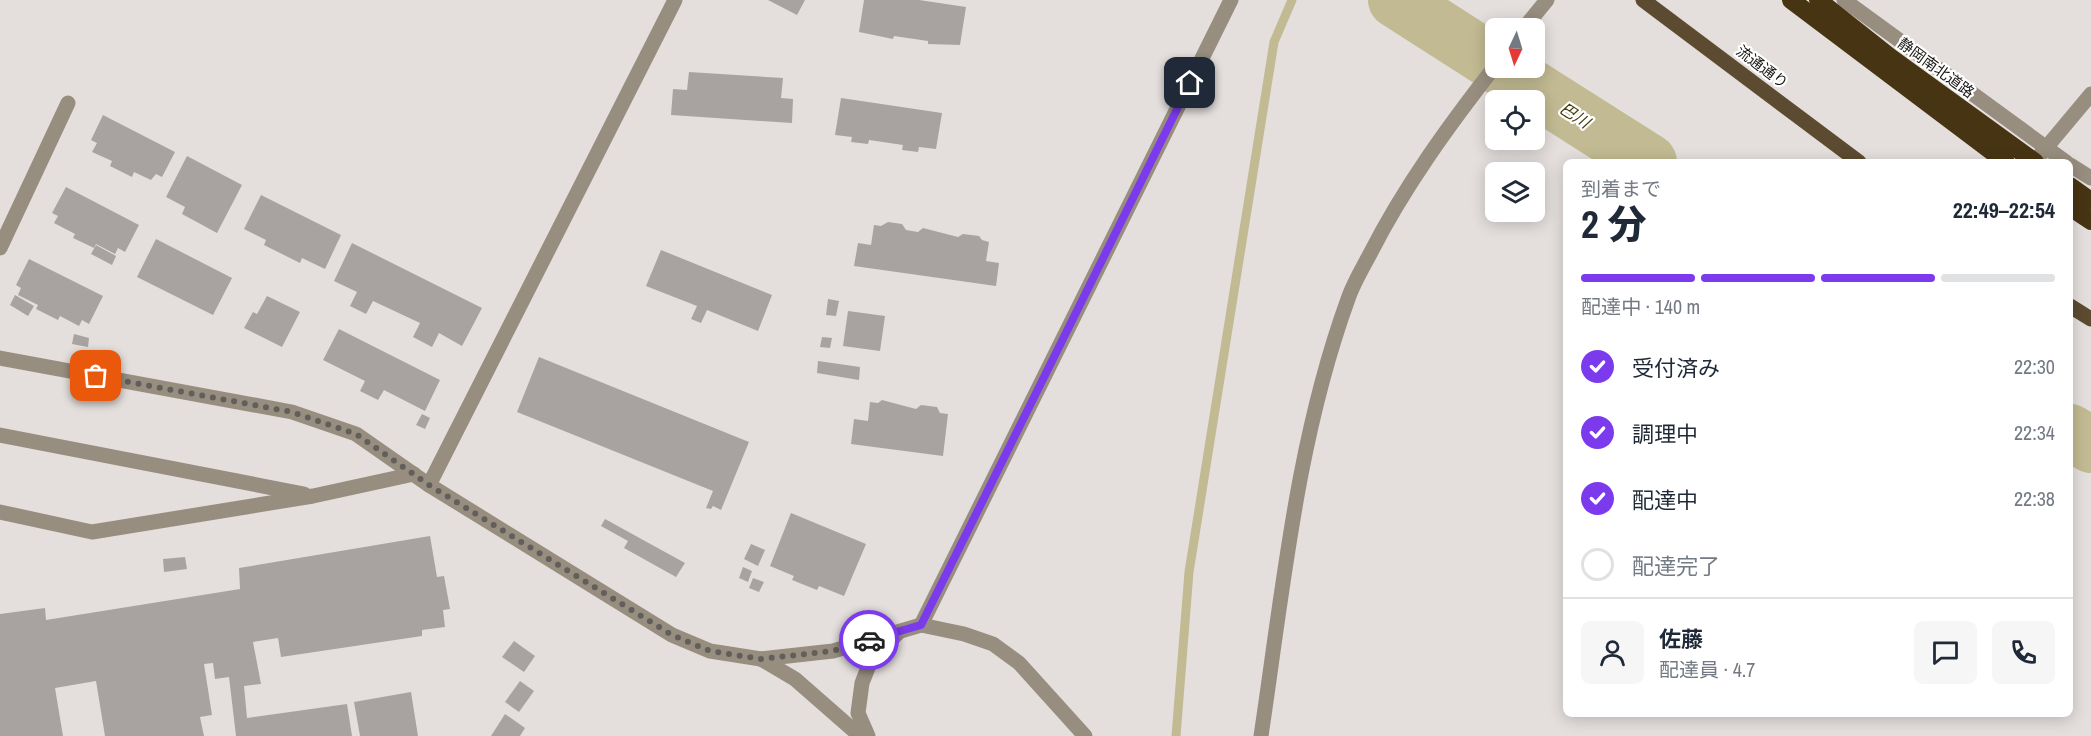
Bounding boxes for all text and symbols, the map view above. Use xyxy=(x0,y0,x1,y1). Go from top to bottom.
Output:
north arrow xyxy=(1485,18,1545,78)
map controls xyxy=(1485,18,1545,222)
street label: 静岡南北道路 xyxy=(1894,33,1979,103)
street label: 流通通り xyxy=(1732,40,1793,93)
pin xyxy=(1164,57,1215,108)
icon: home xyxy=(1173,66,1206,99)
button: locate xyxy=(1485,90,1545,150)
water label: 巴川 xyxy=(1556,97,1596,134)
button: layers xyxy=(1485,162,1545,222)
text: 到着まで xyxy=(1581,175,1661,202)
text: 22:49–22:54 xyxy=(1953,195,2055,225)
text: 2 分 xyxy=(1581,198,1647,250)
text: 配達中 · 140 m xyxy=(1581,293,1700,320)
pin xyxy=(70,350,121,401)
icon: check xyxy=(1581,350,1614,383)
text: 受付済み xyxy=(1632,353,1720,383)
text: 22:30 xyxy=(2014,353,2055,380)
icon: bag xyxy=(79,359,112,392)
icon: check xyxy=(1581,416,1614,449)
text: 調理中 xyxy=(1632,419,1698,449)
text: 22:34 xyxy=(2014,419,2055,446)
icon: check xyxy=(1581,482,1614,515)
text: 配達中 xyxy=(1632,485,1698,515)
text: 22:38 xyxy=(2014,485,2055,512)
text: 配達完了 xyxy=(1632,551,1720,581)
courier xyxy=(839,610,899,670)
button: person xyxy=(1581,621,1644,684)
button: chat xyxy=(1914,621,1977,684)
button: phone xyxy=(1992,621,2055,684)
icon: car xyxy=(853,624,886,657)
text: 佐藤 xyxy=(1659,624,1703,654)
text: 配達員 · 4.7 xyxy=(1659,656,1755,683)

